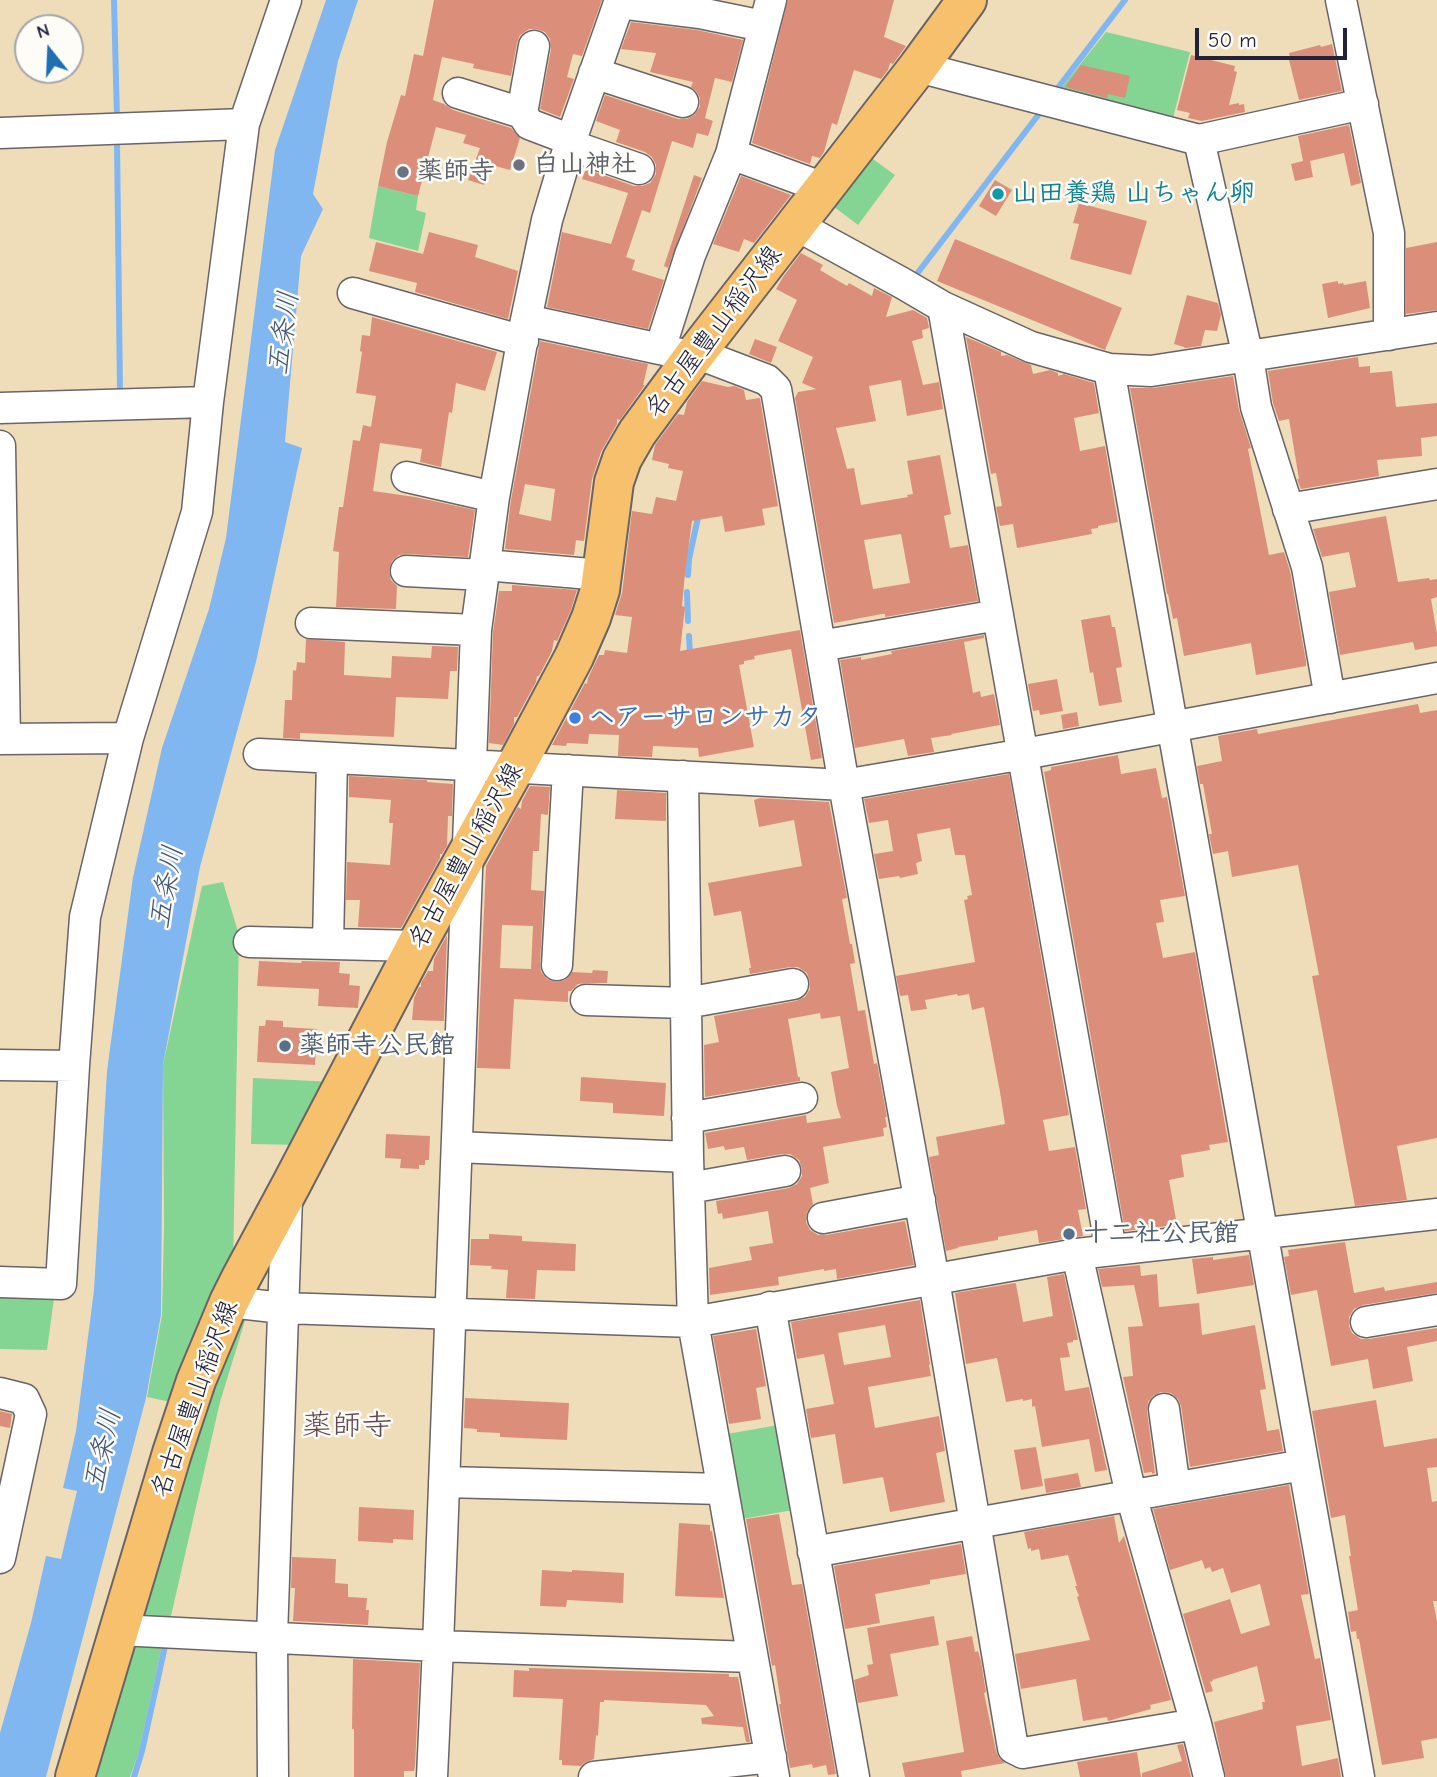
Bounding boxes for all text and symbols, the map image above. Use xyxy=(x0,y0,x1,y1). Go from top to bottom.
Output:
north arrow xyxy=(14,14,84,84)
scale bar xyxy=(1199,14,1351,58)
text: N xyxy=(34,19,52,43)
text: 50 m xyxy=(1208,28,1257,52)
place label: 白山神社 xyxy=(533,149,637,181)
place label: 薬師寺 xyxy=(417,156,495,188)
marker: 白山神社 xyxy=(511,157,527,173)
marker: 薬師寺 xyxy=(395,164,411,180)
place label: 山田養鶏 山ちゃん卵 xyxy=(1012,178,1255,210)
marker: 山田養鶏 山ちゃん卵 xyxy=(990,186,1006,202)
street label: 名古屋豊山稲沢線 xyxy=(639,240,789,424)
water label: 五条川 xyxy=(262,289,306,377)
place label: ヘアーサロンサカタ xyxy=(589,702,822,734)
marker: ヘアーサロンサカタ xyxy=(567,710,583,726)
street label: 名古屋豊山稲沢線 xyxy=(402,757,530,955)
water label: 五条川 xyxy=(143,843,191,931)
place label: 薬師寺公民館 xyxy=(299,1030,455,1062)
marker: 薬師寺公民館 xyxy=(277,1038,293,1054)
place label: 十二社公民館 xyxy=(1083,1218,1239,1250)
marker: 十二社公民館 xyxy=(1061,1226,1077,1242)
street label: 名古屋豊山稲沢線 xyxy=(145,1296,245,1502)
water label: 五条川 xyxy=(77,1405,129,1495)
district label: 薬師寺 xyxy=(302,1409,392,1445)

